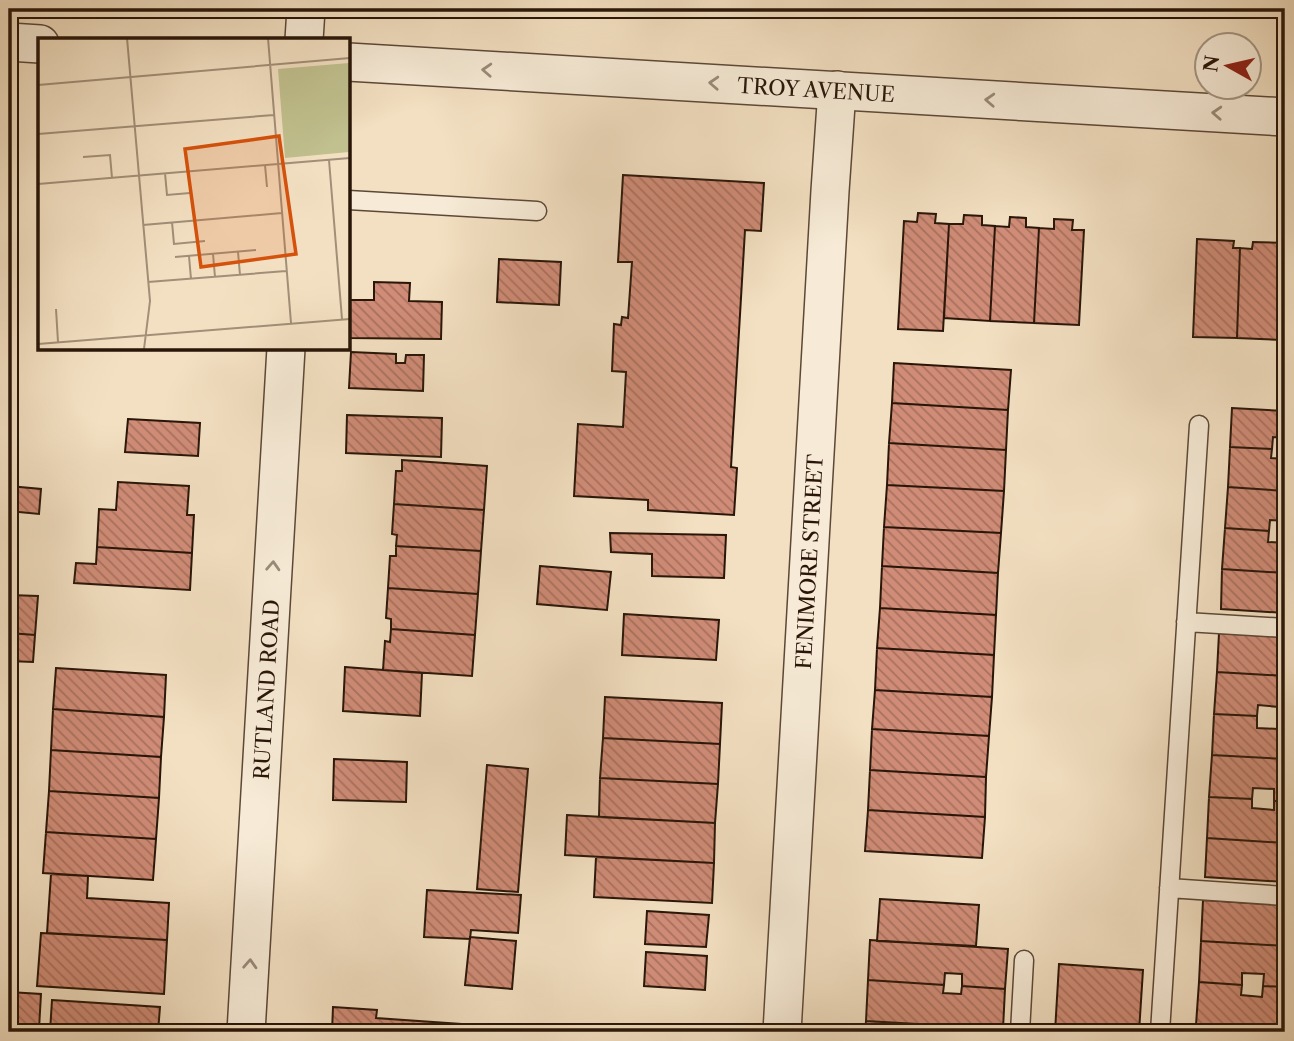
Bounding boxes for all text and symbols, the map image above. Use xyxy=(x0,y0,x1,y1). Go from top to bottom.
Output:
north arrow xyxy=(1192,32,1262,102)
inset map xyxy=(38,38,350,350)
text: N xyxy=(1199,54,1224,73)
one-way arrow xyxy=(481,63,492,78)
street label: TROY AVENUE xyxy=(737,72,896,107)
one-way arrow xyxy=(708,76,719,91)
one-way arrow xyxy=(984,92,995,107)
one-way arrow xyxy=(1211,106,1222,121)
street label: FENIMORE STREET xyxy=(790,453,827,670)
one-way arrow xyxy=(266,560,281,571)
street label: RUTLAND ROAD xyxy=(248,599,284,781)
one-way arrow xyxy=(242,958,257,969)

